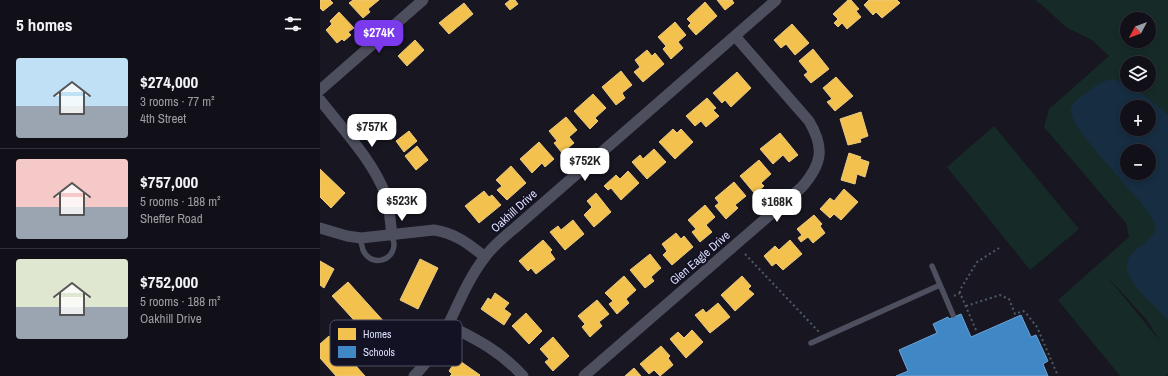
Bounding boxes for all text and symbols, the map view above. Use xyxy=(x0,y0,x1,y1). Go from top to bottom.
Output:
north arrow xyxy=(1120,12,1156,48)
map controls xyxy=(1120,12,1156,180)
text: 5 homes xyxy=(16,13,73,36)
icon: filters xyxy=(282,13,304,35)
pin: $274K xyxy=(351,20,407,54)
text: $274K xyxy=(363,24,395,41)
button: layers xyxy=(1120,56,1156,92)
text: $274,000 xyxy=(140,70,198,93)
icon: home xyxy=(48,74,96,122)
text: 3 rooms · 77 m² xyxy=(140,93,215,110)
button: + xyxy=(1120,100,1156,136)
text: 4th Street xyxy=(140,110,186,127)
pin: $757K xyxy=(344,114,400,148)
text: $757K xyxy=(356,118,388,135)
button: − xyxy=(1120,144,1156,180)
pin: $752K xyxy=(557,148,613,182)
text: $752K xyxy=(569,152,601,169)
text: $757,000 xyxy=(140,170,198,193)
icon: home xyxy=(48,175,96,223)
street label: Oakhill Drive xyxy=(488,186,540,236)
pin: $523K xyxy=(374,188,430,222)
pin: $168K xyxy=(749,189,805,223)
text: $523K xyxy=(386,192,418,209)
text: 5 rooms · 188 m² xyxy=(140,193,221,210)
text: $168K xyxy=(761,193,793,210)
text: Sheffer Road xyxy=(140,210,203,227)
street label: Glen Eagle Drive xyxy=(666,227,734,289)
text: $752,000 xyxy=(140,270,198,293)
icon: home xyxy=(48,275,96,323)
text: 5 rooms · 188 m² xyxy=(140,293,221,310)
text: Oakhill Drive xyxy=(140,310,202,327)
legend xyxy=(330,320,462,366)
text: Homes xyxy=(363,327,392,341)
text: Schools xyxy=(363,345,396,359)

